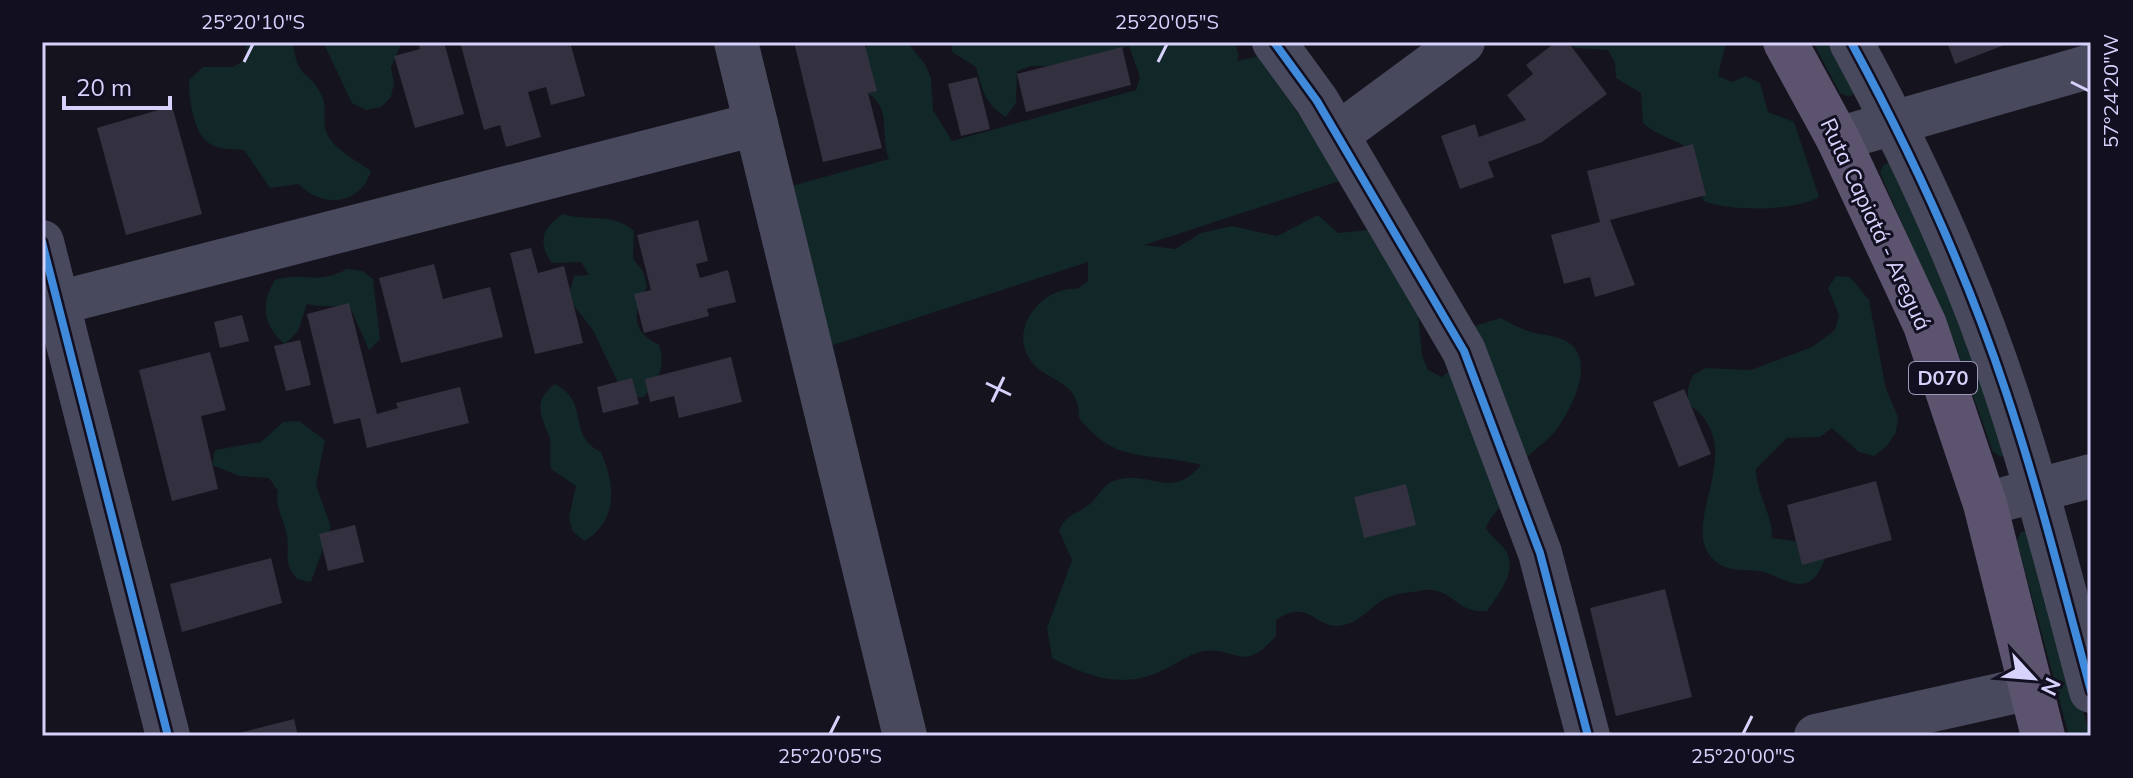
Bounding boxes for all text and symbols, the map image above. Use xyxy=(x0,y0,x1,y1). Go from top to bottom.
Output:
text: 25°20'10"S xyxy=(201,9,305,34)
text: 25°20'05"S xyxy=(1115,9,1219,34)
text: 57°24'20"W xyxy=(2098,34,2123,148)
scale bar xyxy=(64,60,170,110)
text: 20 m xyxy=(76,72,132,102)
street label: Ruta Capiatá - Areguá xyxy=(1814,113,1938,335)
road number: D070 xyxy=(1909,362,1977,394)
north arrow xyxy=(1993,638,2073,718)
text: N xyxy=(2035,673,2067,700)
text: 25°20'05"S xyxy=(778,743,882,768)
text: 25°20'00"S xyxy=(1691,743,1795,768)

